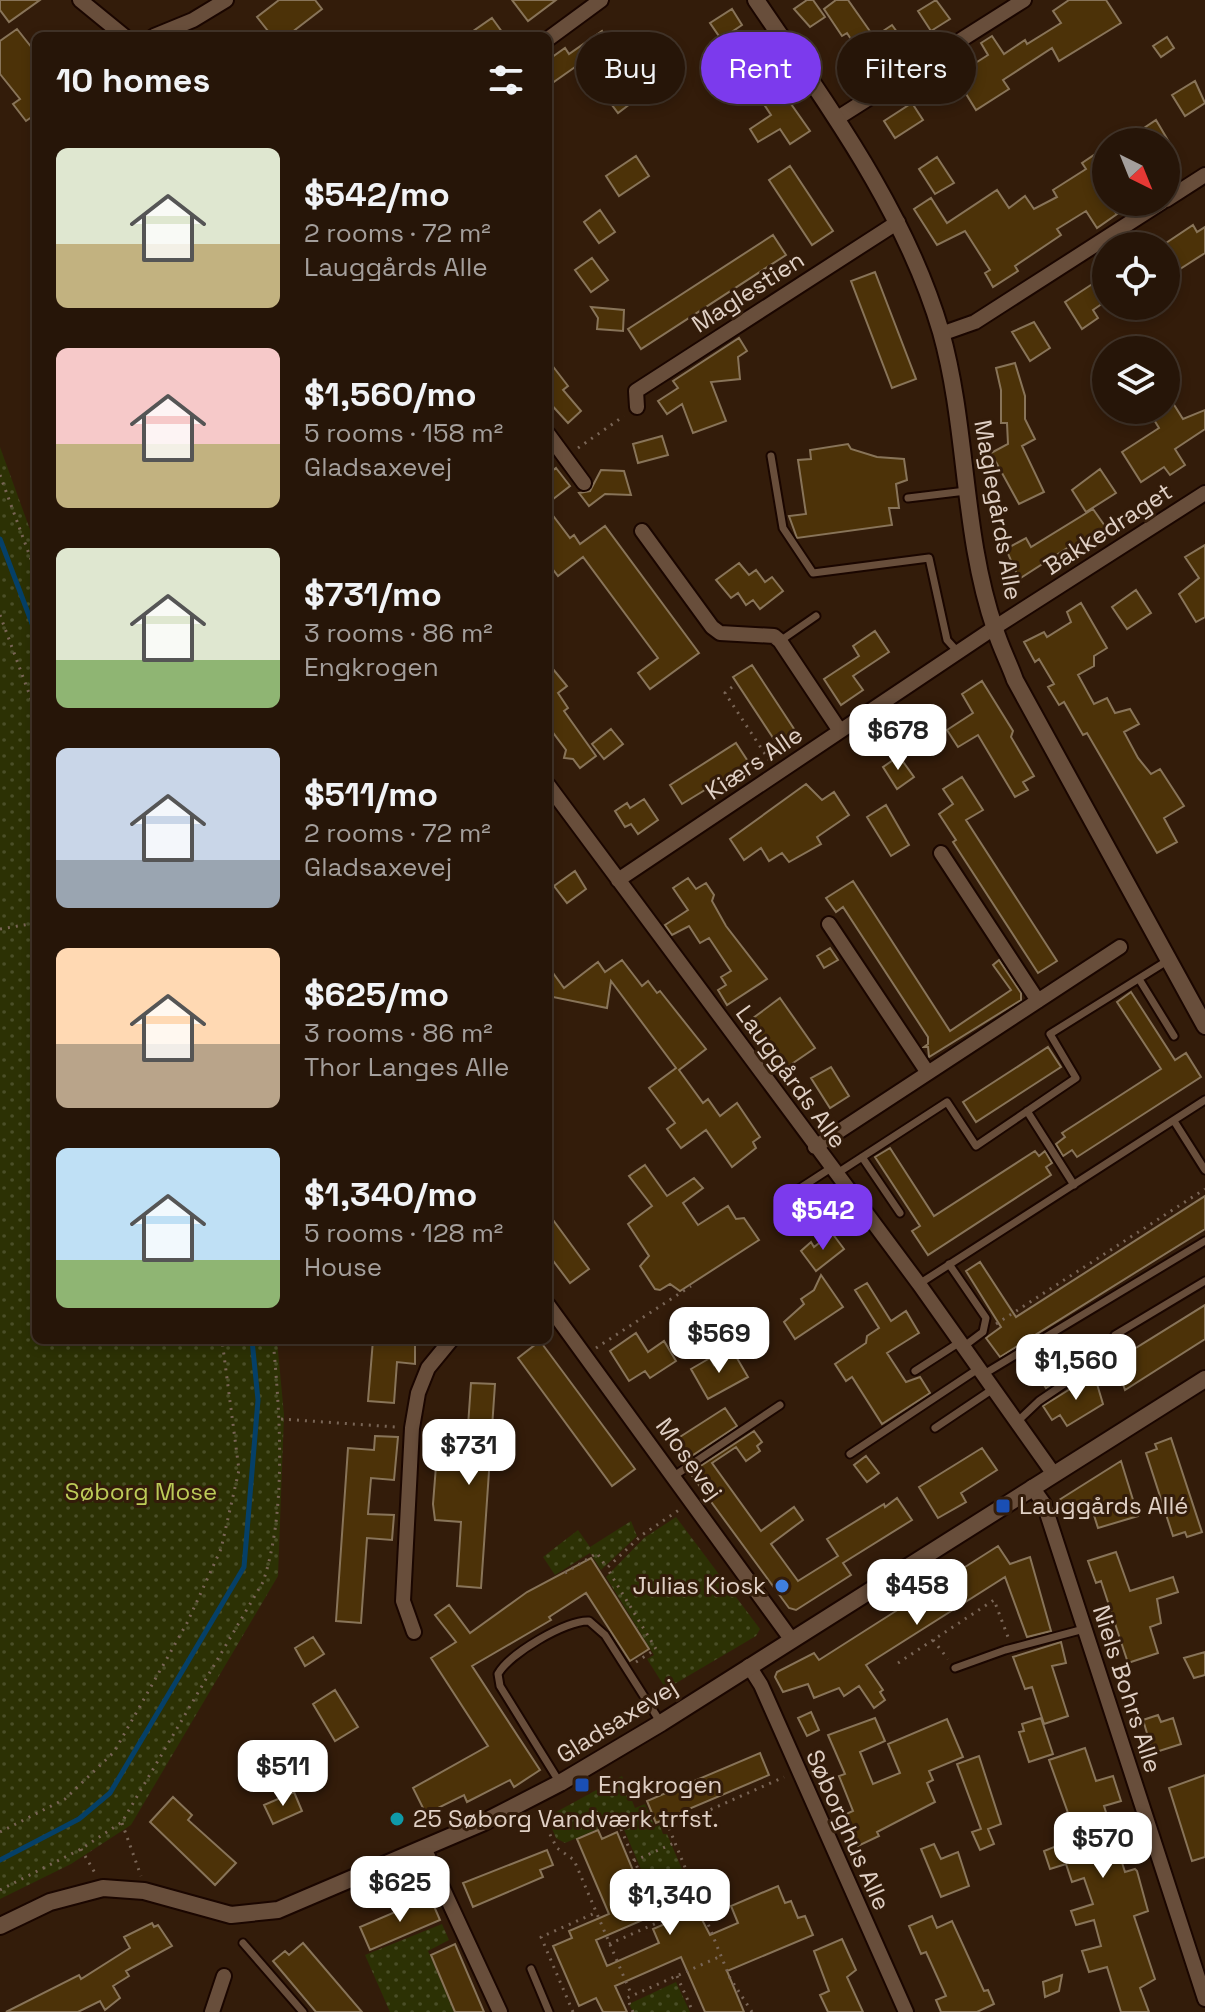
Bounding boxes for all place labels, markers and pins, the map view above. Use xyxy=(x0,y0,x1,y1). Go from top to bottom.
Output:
pin: $678 xyxy=(851,704,945,772)
pin: $542 xyxy=(776,1184,870,1252)
pin: $569 xyxy=(672,1307,766,1375)
pin: $1,560 xyxy=(1011,1334,1141,1402)
pin: $731 xyxy=(422,1419,516,1487)
place label: Lauggårds Allé xyxy=(1019,1490,1189,1521)
marker: Lauggårds Allé xyxy=(994,1497,1012,1515)
pin: $458 xyxy=(870,1559,964,1627)
place label: Julias Kiosk xyxy=(632,1570,766,1601)
marker: Julias Kiosk xyxy=(773,1577,791,1595)
pin: $511 xyxy=(236,1740,330,1808)
place label: Engkrogen xyxy=(598,1769,722,1800)
marker: Engkrogen xyxy=(573,1776,591,1794)
place label: 25 Søborg Vandværk trfst. xyxy=(413,1803,719,1834)
marker: 25 Søborg Vandværk trfst. xyxy=(388,1810,406,1828)
pin: $570 xyxy=(1056,1812,1150,1880)
pin: $625 xyxy=(353,1856,447,1924)
pin: $1,340 xyxy=(605,1869,735,1937)

